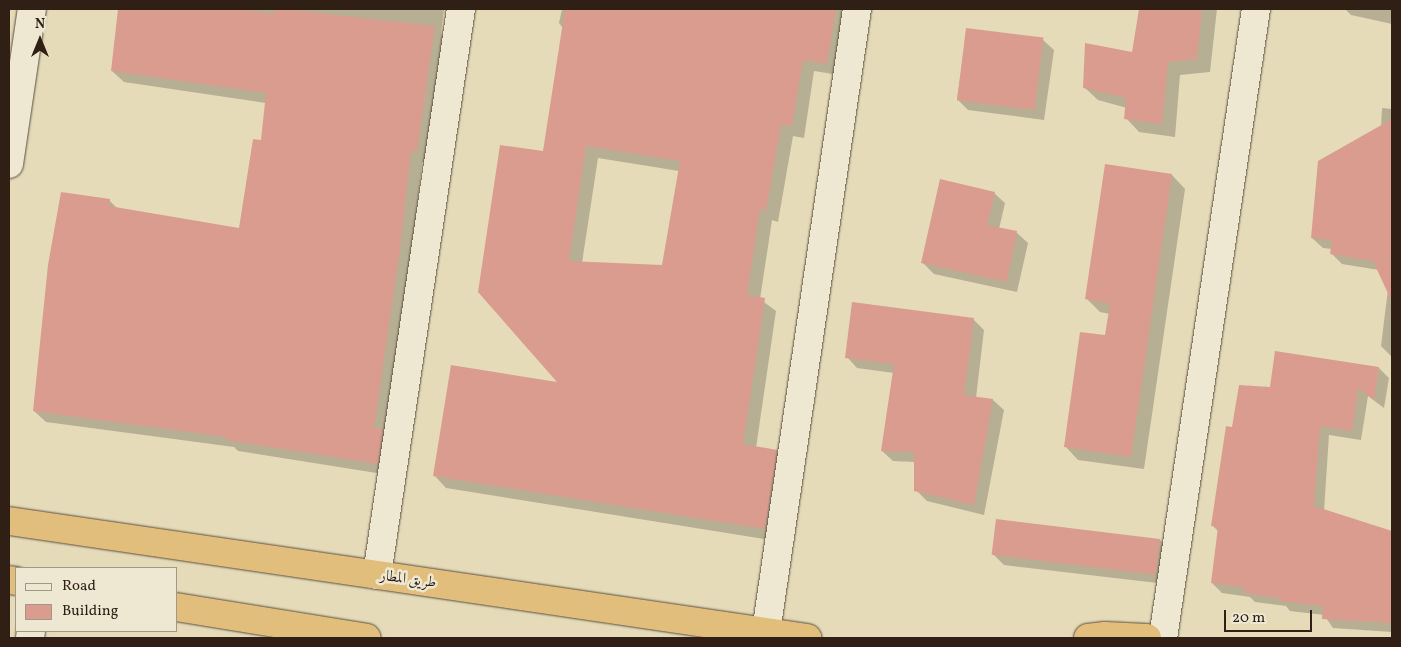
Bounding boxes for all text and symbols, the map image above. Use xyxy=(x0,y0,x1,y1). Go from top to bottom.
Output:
north arrow xyxy=(15,15,65,65)
text: N xyxy=(35,15,45,34)
legend xyxy=(15,567,178,632)
street label: طريق المطار xyxy=(379,567,437,593)
text: Road xyxy=(62,576,96,597)
scale bar xyxy=(1226,600,1314,632)
text: Building xyxy=(62,601,118,622)
text: 20 m xyxy=(1232,608,1265,629)

